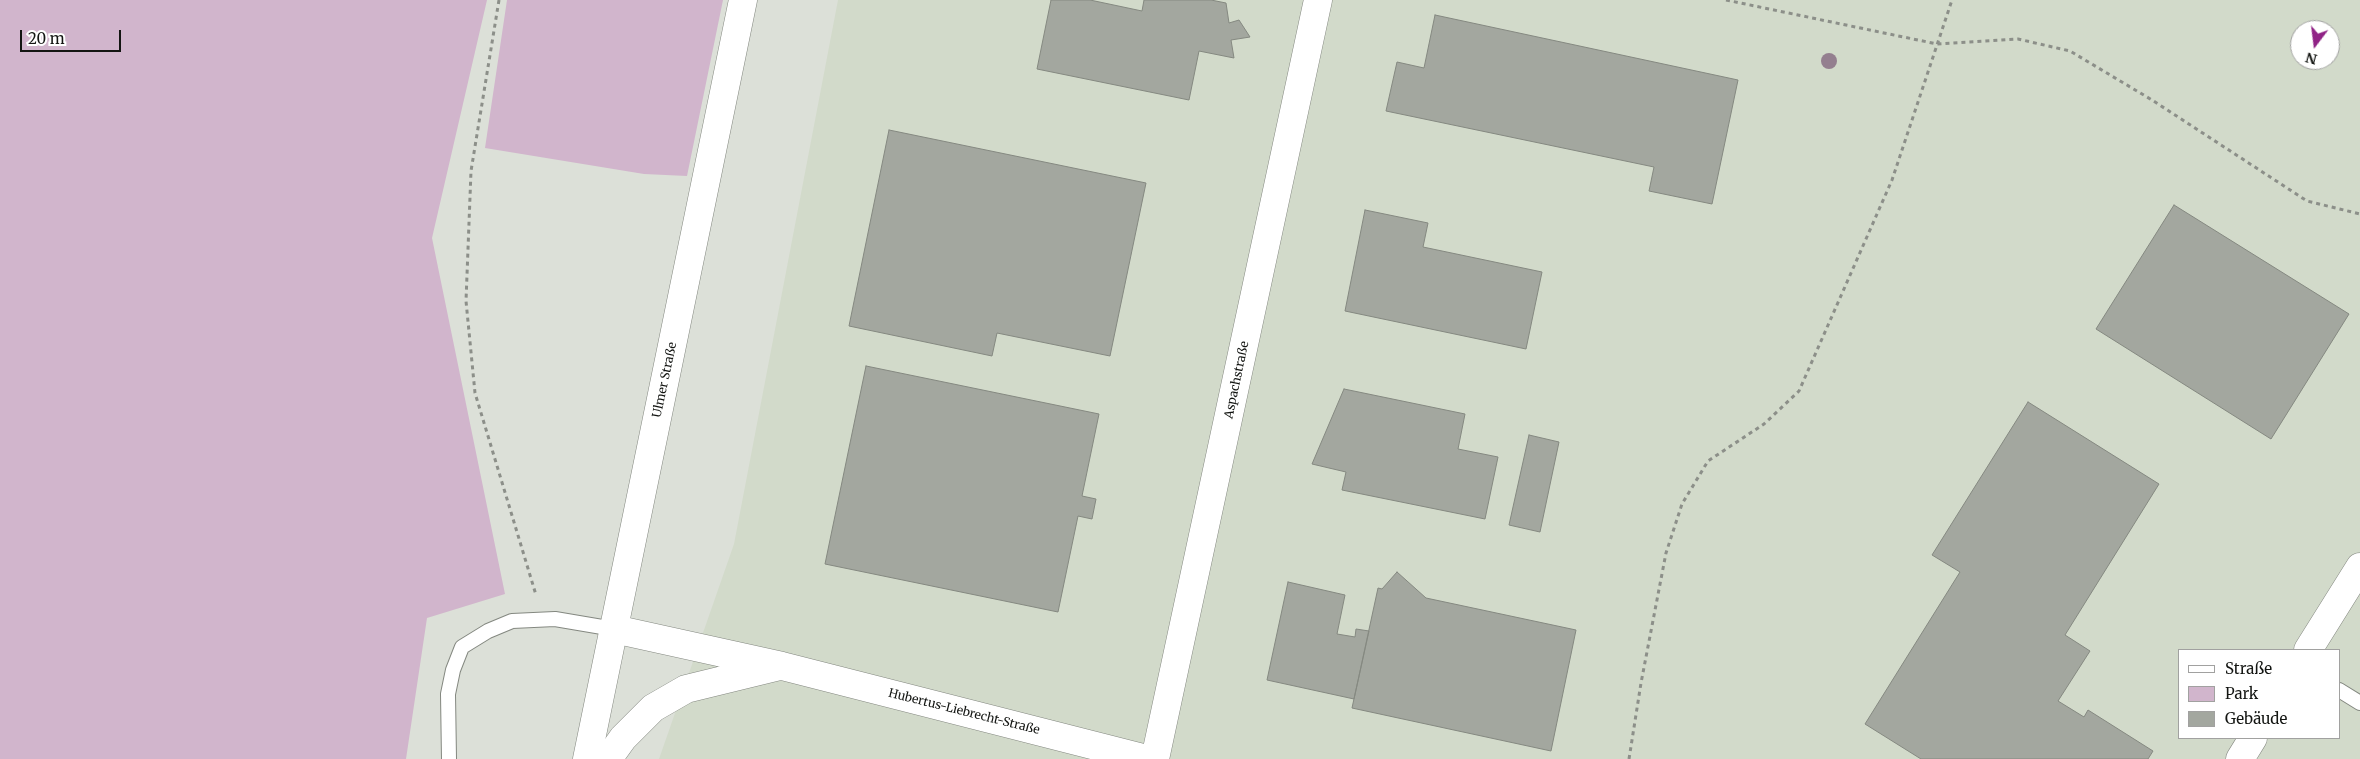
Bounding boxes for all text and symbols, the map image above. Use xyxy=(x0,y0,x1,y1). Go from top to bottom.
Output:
scale bar xyxy=(22,20,124,52)
north arrow xyxy=(2290,20,2340,70)
text: 20 m xyxy=(28,29,65,48)
text: N xyxy=(2304,48,2319,69)
street label: Aspachstraße xyxy=(1222,340,1252,420)
street label: Ulmer Straße xyxy=(650,341,680,419)
legend xyxy=(2178,649,2340,739)
text: Straße xyxy=(2225,659,2272,678)
text: Park xyxy=(2225,684,2258,703)
street label: Hubertus-Liebrecht-Straße xyxy=(887,686,1041,738)
text: Gebäude xyxy=(2225,709,2287,728)

